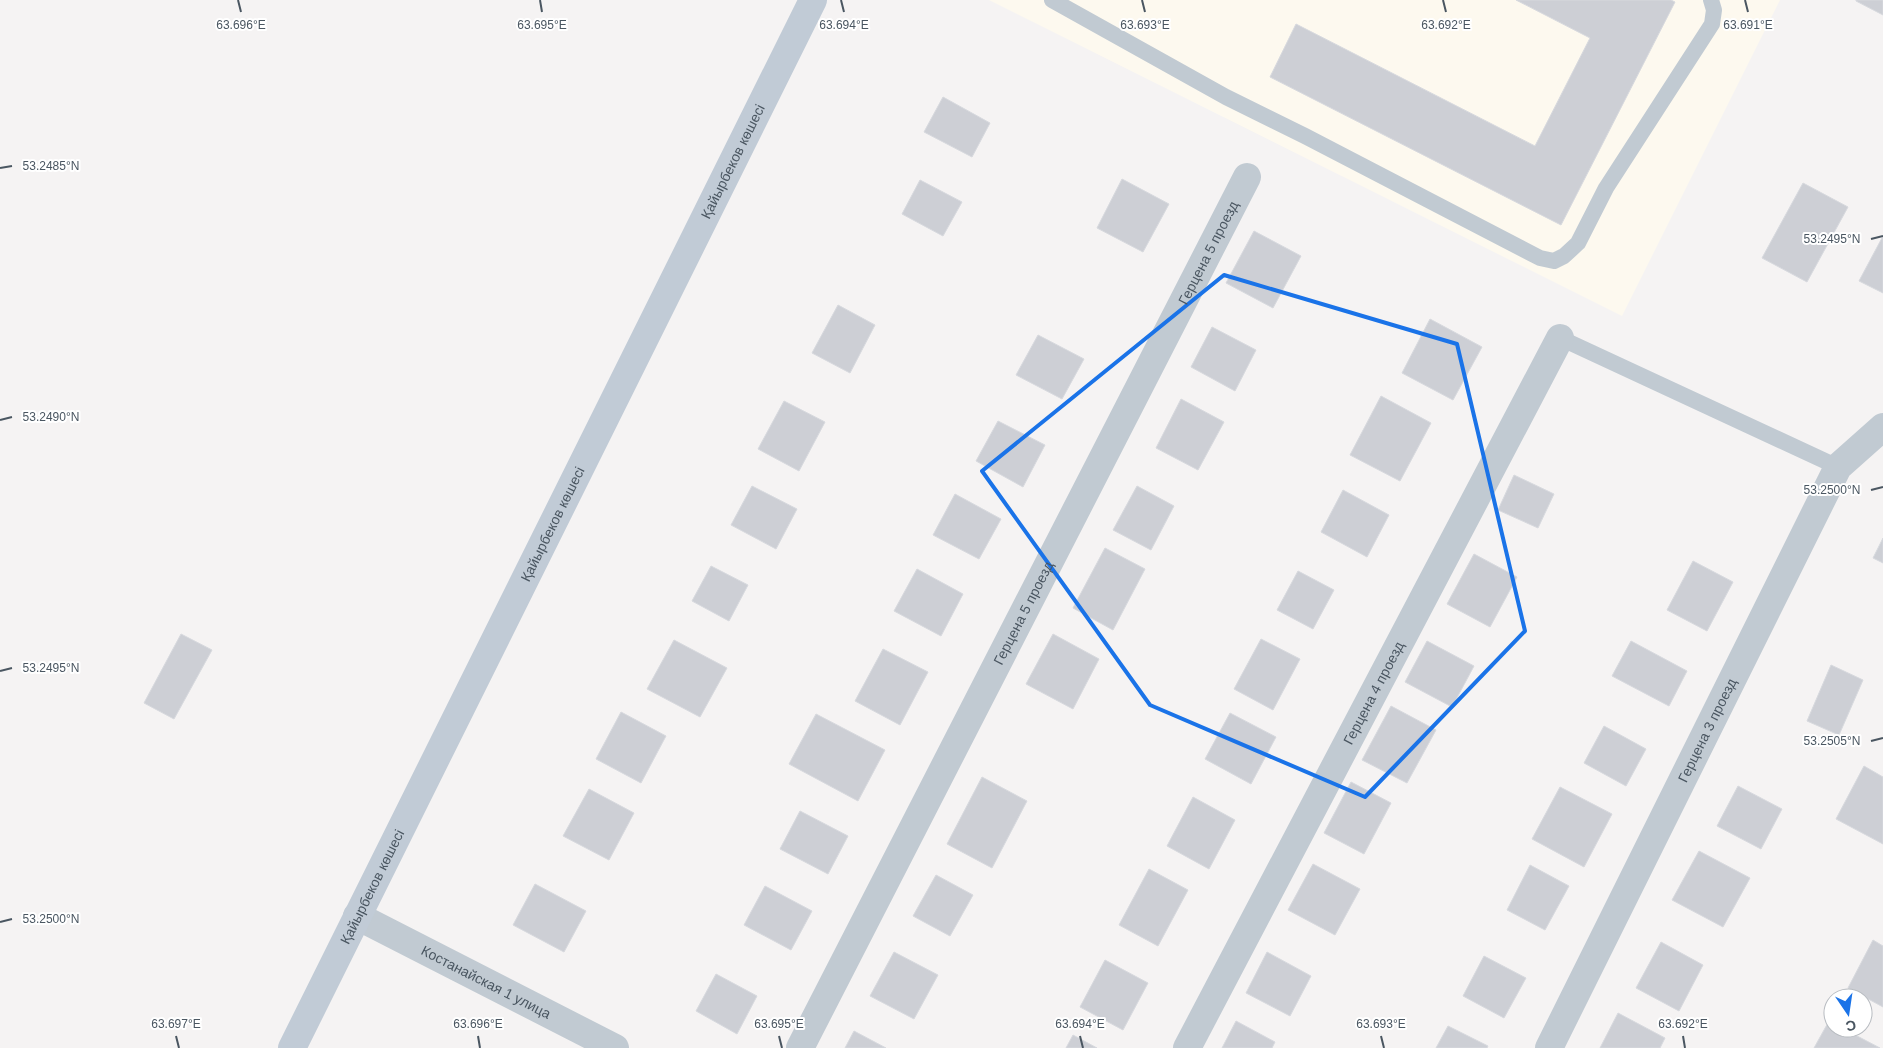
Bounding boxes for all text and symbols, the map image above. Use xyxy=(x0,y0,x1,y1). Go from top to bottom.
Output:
text: 63.696°E xyxy=(216,18,266,32)
text: 63.695°E xyxy=(517,18,567,32)
text: 63.694°E xyxy=(819,18,869,32)
text: 63.693°E xyxy=(1120,18,1170,32)
text: 63.692°E xyxy=(1421,18,1471,32)
text: 63.691°E xyxy=(1723,18,1773,32)
street label: Қайырбеков көшесі xyxy=(698,102,768,221)
text: 53.2485°N xyxy=(23,159,79,173)
street label: Герцена 5 проезд xyxy=(1175,198,1241,307)
text: 53.2495°N xyxy=(1804,232,1860,246)
text: 53.2490°N xyxy=(23,410,79,424)
street label: Қайырбеков көшесі xyxy=(517,464,588,584)
text: 53.2500°N xyxy=(1804,483,1860,497)
street label: Герцена 5 проезд xyxy=(990,559,1056,667)
street label: Герцена 4 проезд xyxy=(1340,639,1407,747)
text: 53.2495°N xyxy=(23,661,79,675)
street label: Герцена 3 проезд xyxy=(1675,676,1740,785)
text: 53.2505°N xyxy=(1804,734,1860,748)
street label: Қайырбеков көшесі xyxy=(337,827,407,947)
text: 53.2500°N xyxy=(23,912,79,926)
street label: Костанайская 1 улица xyxy=(419,942,554,1022)
north arrow xyxy=(1823,988,1873,1038)
text: 63.697°E xyxy=(151,1017,201,1031)
text: 63.696°E xyxy=(453,1017,503,1031)
text: 63.695°E xyxy=(754,1017,804,1031)
text: 63.694°E xyxy=(1055,1017,1105,1031)
text: 63.693°E xyxy=(1356,1017,1406,1031)
text: 63.692°E xyxy=(1658,1017,1708,1031)
text: С xyxy=(1844,1017,1858,1035)

